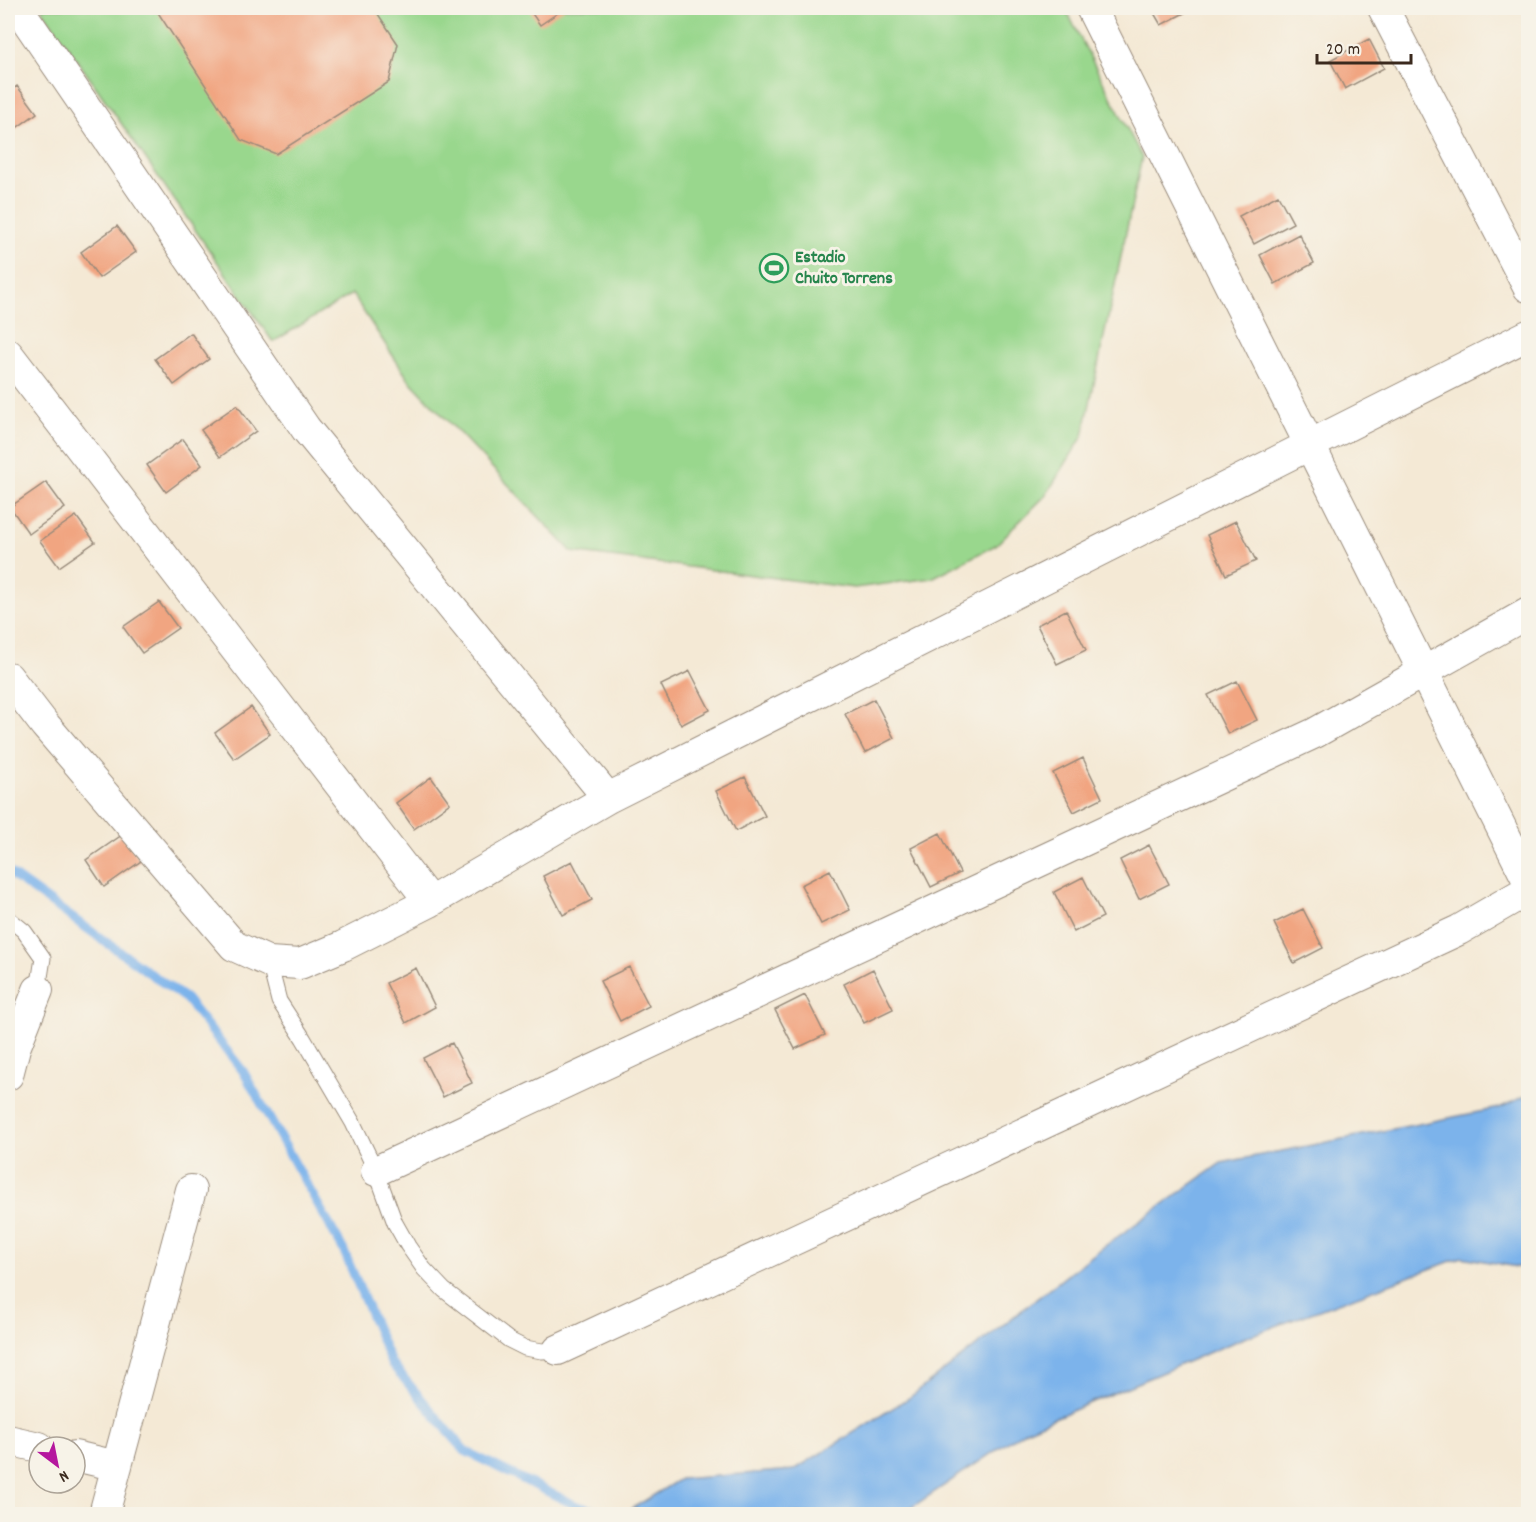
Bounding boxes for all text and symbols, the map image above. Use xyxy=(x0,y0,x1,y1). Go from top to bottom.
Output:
scale bar xyxy=(1317,27,1412,65)
text: 20 m xyxy=(1326,38,1360,63)
place label: Estadio Chuito Torrens xyxy=(795,246,893,292)
sports icon: Estadio Chuito Torrens xyxy=(758,252,790,284)
north arrow xyxy=(27,1435,87,1495)
text: N xyxy=(54,1464,73,1487)

